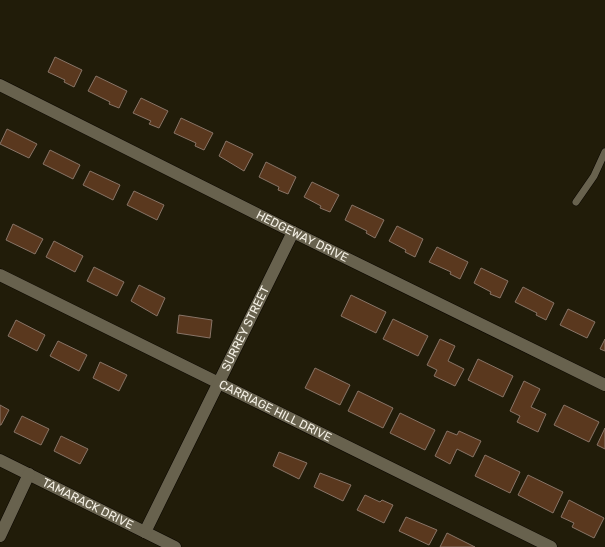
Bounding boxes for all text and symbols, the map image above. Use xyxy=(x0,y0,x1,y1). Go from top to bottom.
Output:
street label: HEDGEWAY DRIVE xyxy=(254,208,351,265)
street label: SURREY STREET xyxy=(219,284,272,373)
street label: CARRIAGE HILL DRIVE xyxy=(217,377,334,445)
street label: TAMARACK DRIVE xyxy=(40,475,136,532)

